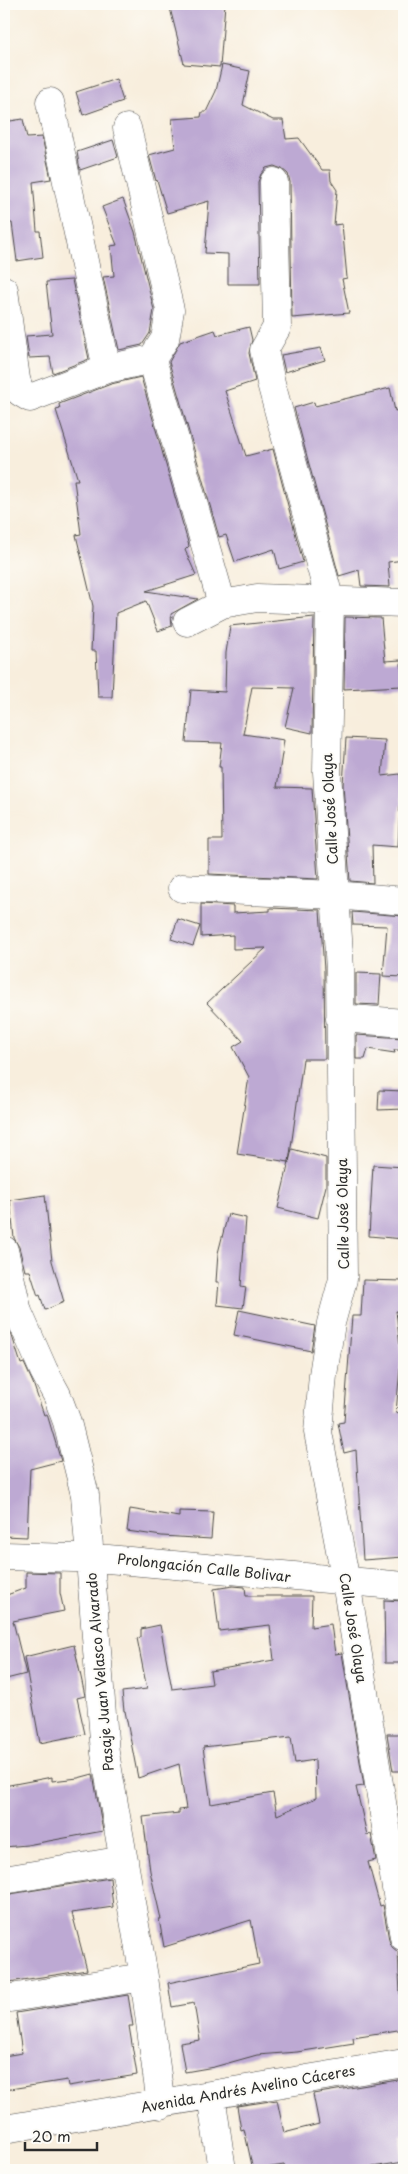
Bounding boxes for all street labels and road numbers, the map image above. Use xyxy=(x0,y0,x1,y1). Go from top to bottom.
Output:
street label: Calle José Olaya xyxy=(316,753,343,865)
street label: Calle José Olaya xyxy=(331,1158,354,1270)
street label: Prolongación Calle Bolivar xyxy=(116,1548,292,1587)
street label: Calle José Olaya xyxy=(334,1571,373,1685)
street label: Pasaje Juan Velasco Alvarado xyxy=(80,1572,119,1772)
street label: Avenida Andrés Avelino Cáceres xyxy=(139,2059,357,2118)

